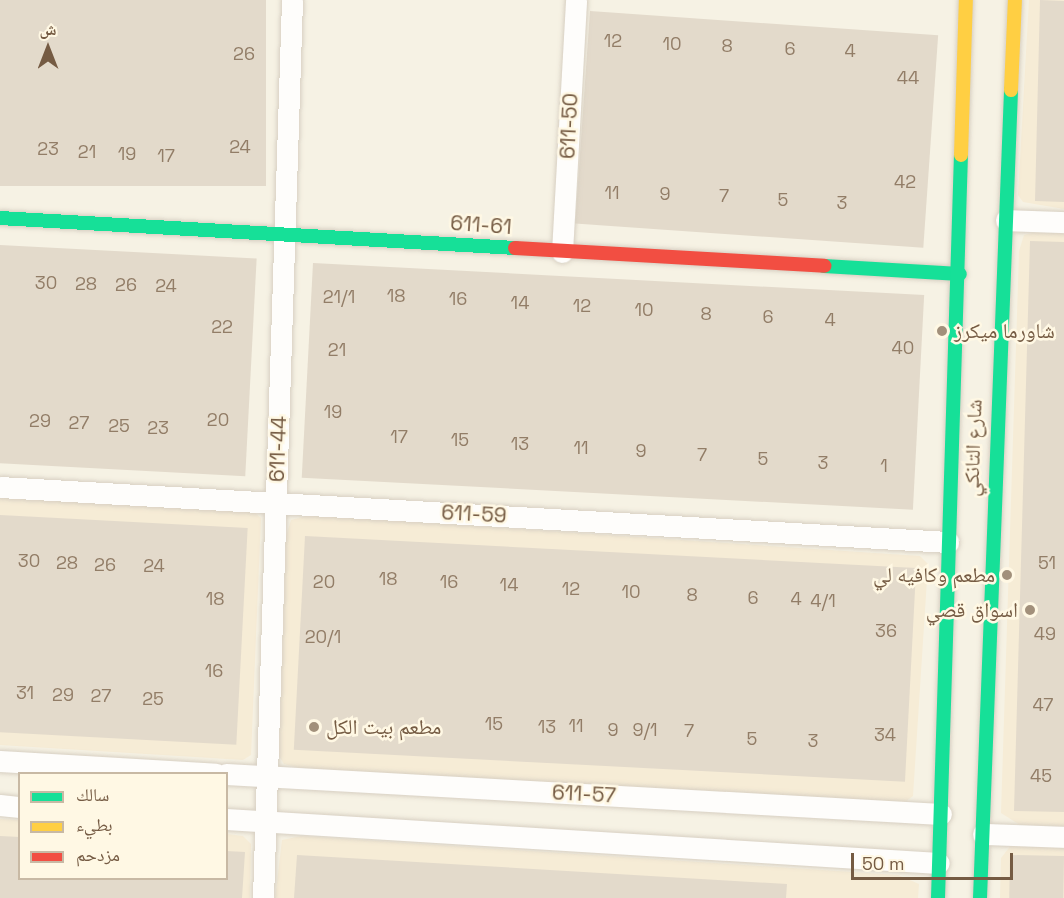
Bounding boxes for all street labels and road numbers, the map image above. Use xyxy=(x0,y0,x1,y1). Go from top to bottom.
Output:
street label: 611-50 xyxy=(555,92,583,160)
street label: 611-61 xyxy=(449,210,513,240)
street label: شارع التانكي xyxy=(959,399,987,497)
street label: 611-44 xyxy=(264,415,292,483)
street label: 611-59 xyxy=(441,500,507,528)
street label: 611-57 xyxy=(551,780,617,808)

